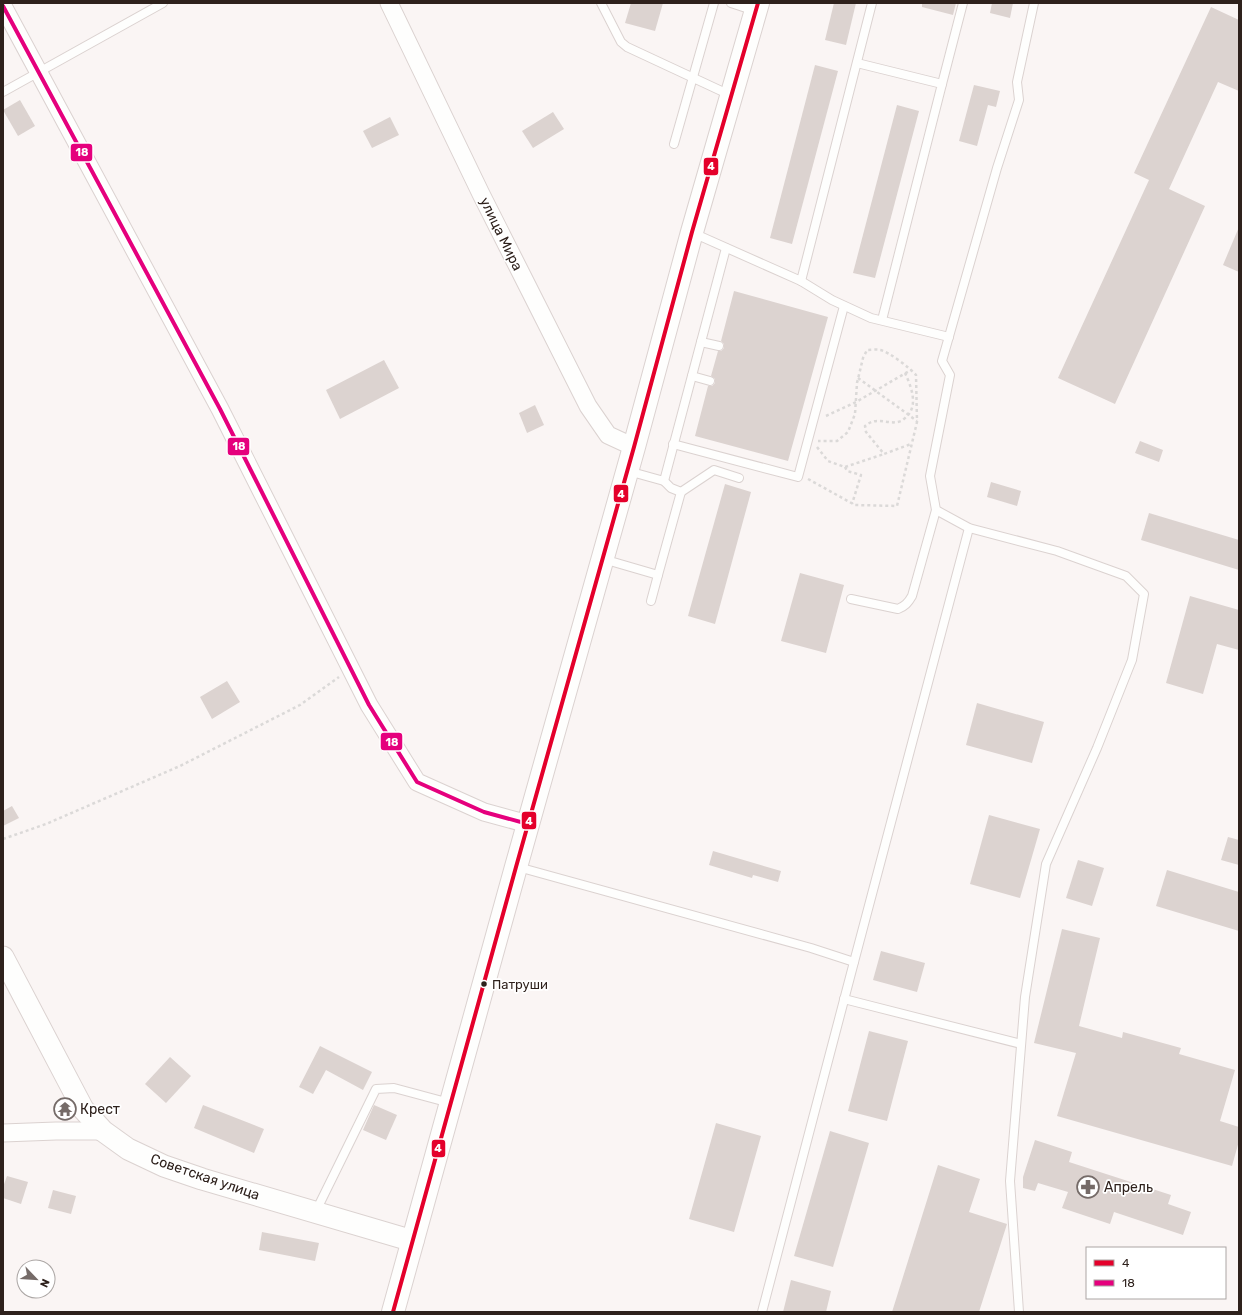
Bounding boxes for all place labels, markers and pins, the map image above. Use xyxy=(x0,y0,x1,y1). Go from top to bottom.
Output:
place label: Патруши xyxy=(492,977,548,992)
marker: Патруши xyxy=(479,979,489,989)
temple icon: Крест xyxy=(52,1096,78,1122)
place label: Крест xyxy=(80,1101,120,1118)
pharmacy icon: Апрель xyxy=(1075,1174,1101,1200)
place label: Апрель xyxy=(1104,1179,1153,1196)

